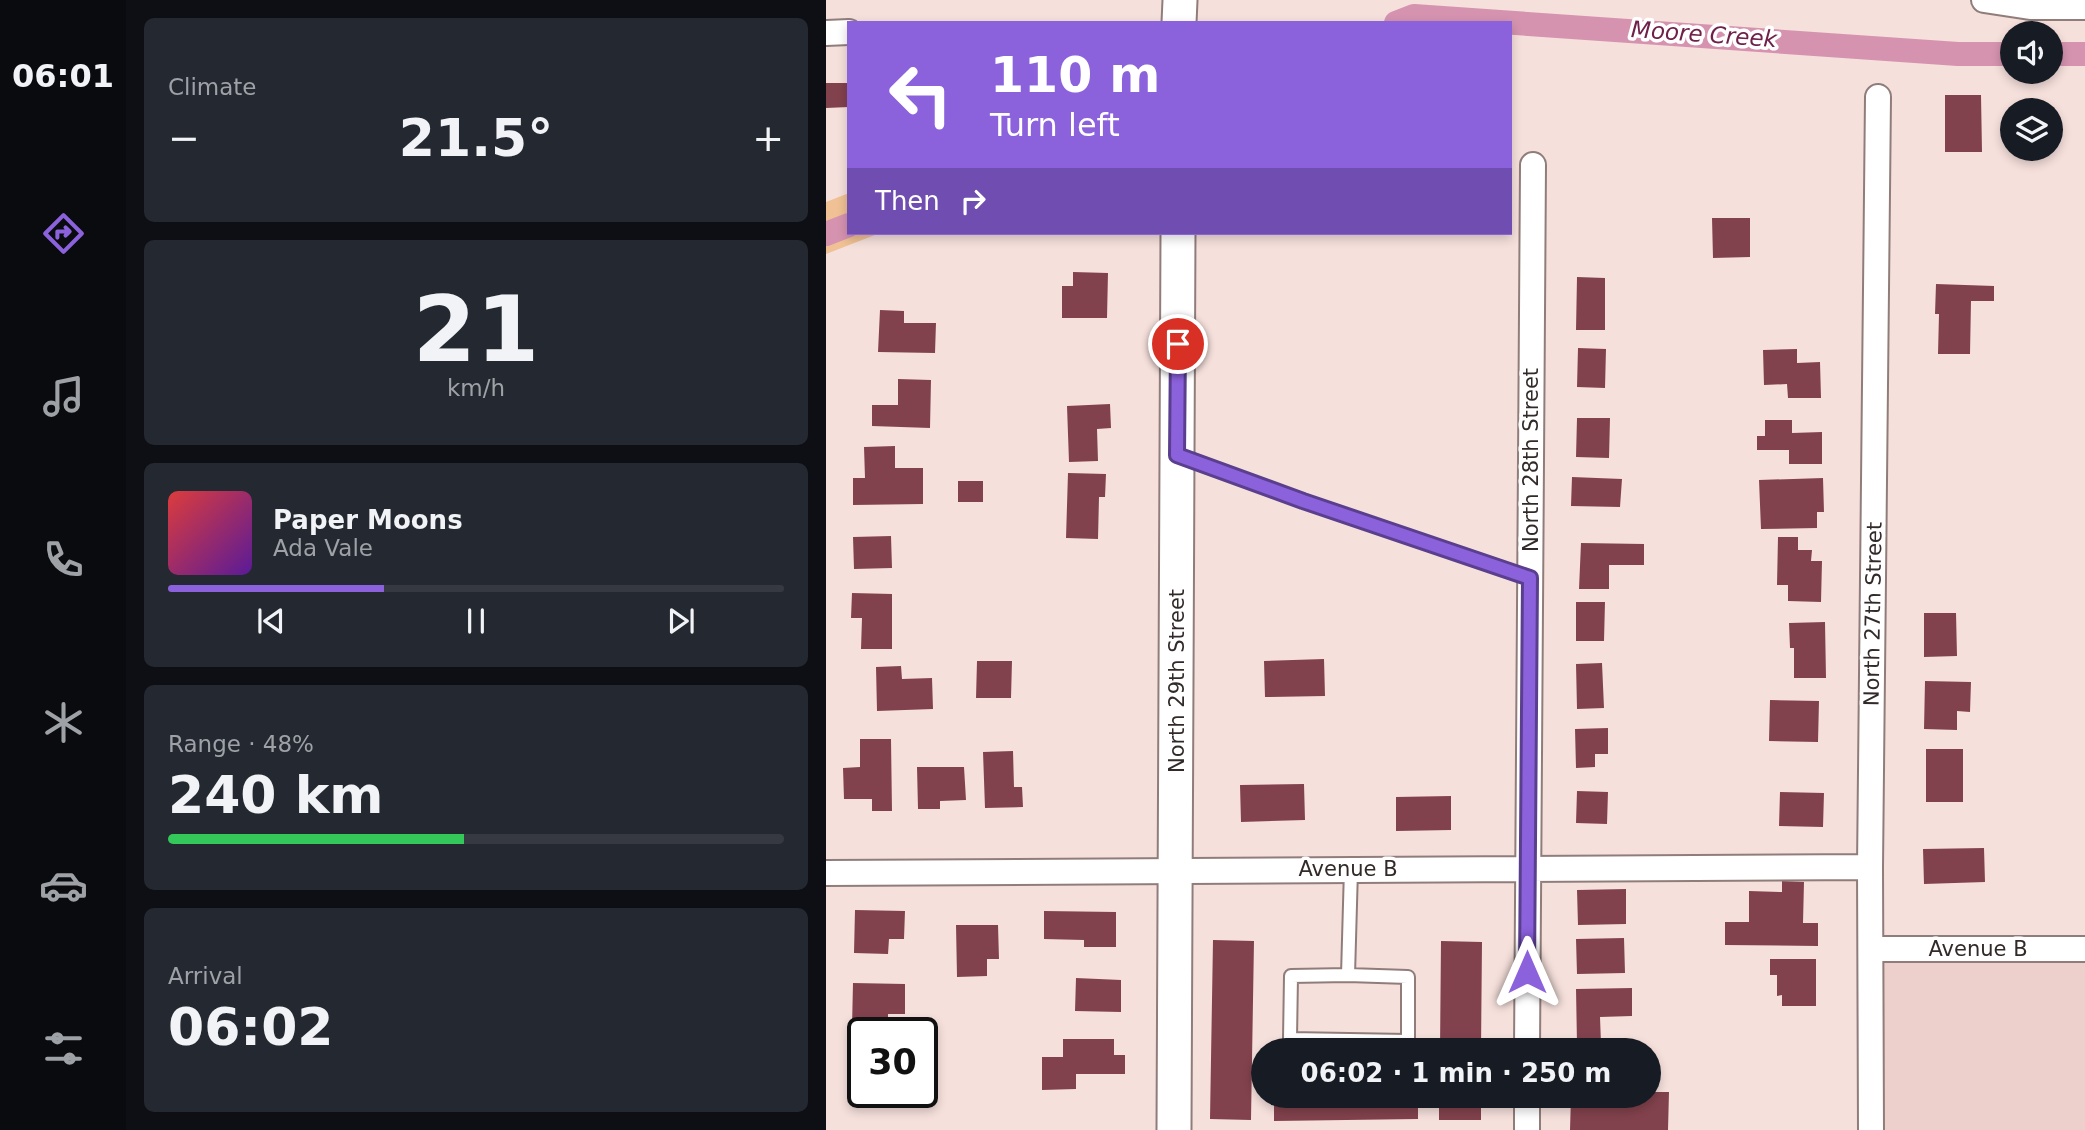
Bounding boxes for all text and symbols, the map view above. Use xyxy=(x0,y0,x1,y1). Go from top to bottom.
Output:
water label: Moore Creek xyxy=(1630,16,1779,52)
map controls xyxy=(2000,21,2063,161)
button: sound xyxy=(2000,21,2063,84)
text: 110 m xyxy=(990,47,1160,104)
icon: left xyxy=(875,49,966,140)
text: 06:01 xyxy=(12,57,114,95)
text: Climate xyxy=(168,74,257,100)
button: layers xyxy=(2000,98,2063,161)
text: Turn left xyxy=(990,106,1120,144)
text: 21.5° xyxy=(399,108,553,168)
text: − xyxy=(168,116,200,160)
text: + xyxy=(752,116,784,160)
icon: right xyxy=(954,182,992,220)
text: Then xyxy=(875,186,940,216)
icon: directions xyxy=(39,209,88,258)
text: 21 xyxy=(413,277,539,382)
pin xyxy=(1148,314,1208,374)
icon: arrive xyxy=(1159,325,1197,363)
street label: North 28th Street xyxy=(1519,368,1543,552)
icon: music xyxy=(39,372,88,421)
text: km/h xyxy=(447,375,505,401)
text: Paper Moons xyxy=(273,505,463,535)
street label: North 27th Street xyxy=(1859,522,1887,706)
icon: phone xyxy=(39,535,88,584)
text: Ada Vale xyxy=(273,535,373,561)
street label: North 29th Street xyxy=(1165,589,1189,773)
icon: previous xyxy=(252,602,290,640)
icon: pause xyxy=(457,602,495,640)
icon: next xyxy=(662,602,700,640)
icon: climate xyxy=(39,698,88,747)
text: Range · 48% xyxy=(168,731,314,757)
text: 240 km xyxy=(168,765,383,825)
street label: Avenue B xyxy=(1298,857,1398,881)
icon: car xyxy=(39,861,88,910)
position arrow xyxy=(1490,935,1564,1009)
street label: Avenue B xyxy=(1928,937,2028,961)
text: Arrival xyxy=(168,963,243,989)
text: 06:02 xyxy=(168,997,334,1057)
speed limit sign: 30 xyxy=(847,1017,938,1108)
icon: filters xyxy=(39,1024,88,1073)
text: 06:02 · 1 min · 250 m xyxy=(1301,1058,1611,1088)

